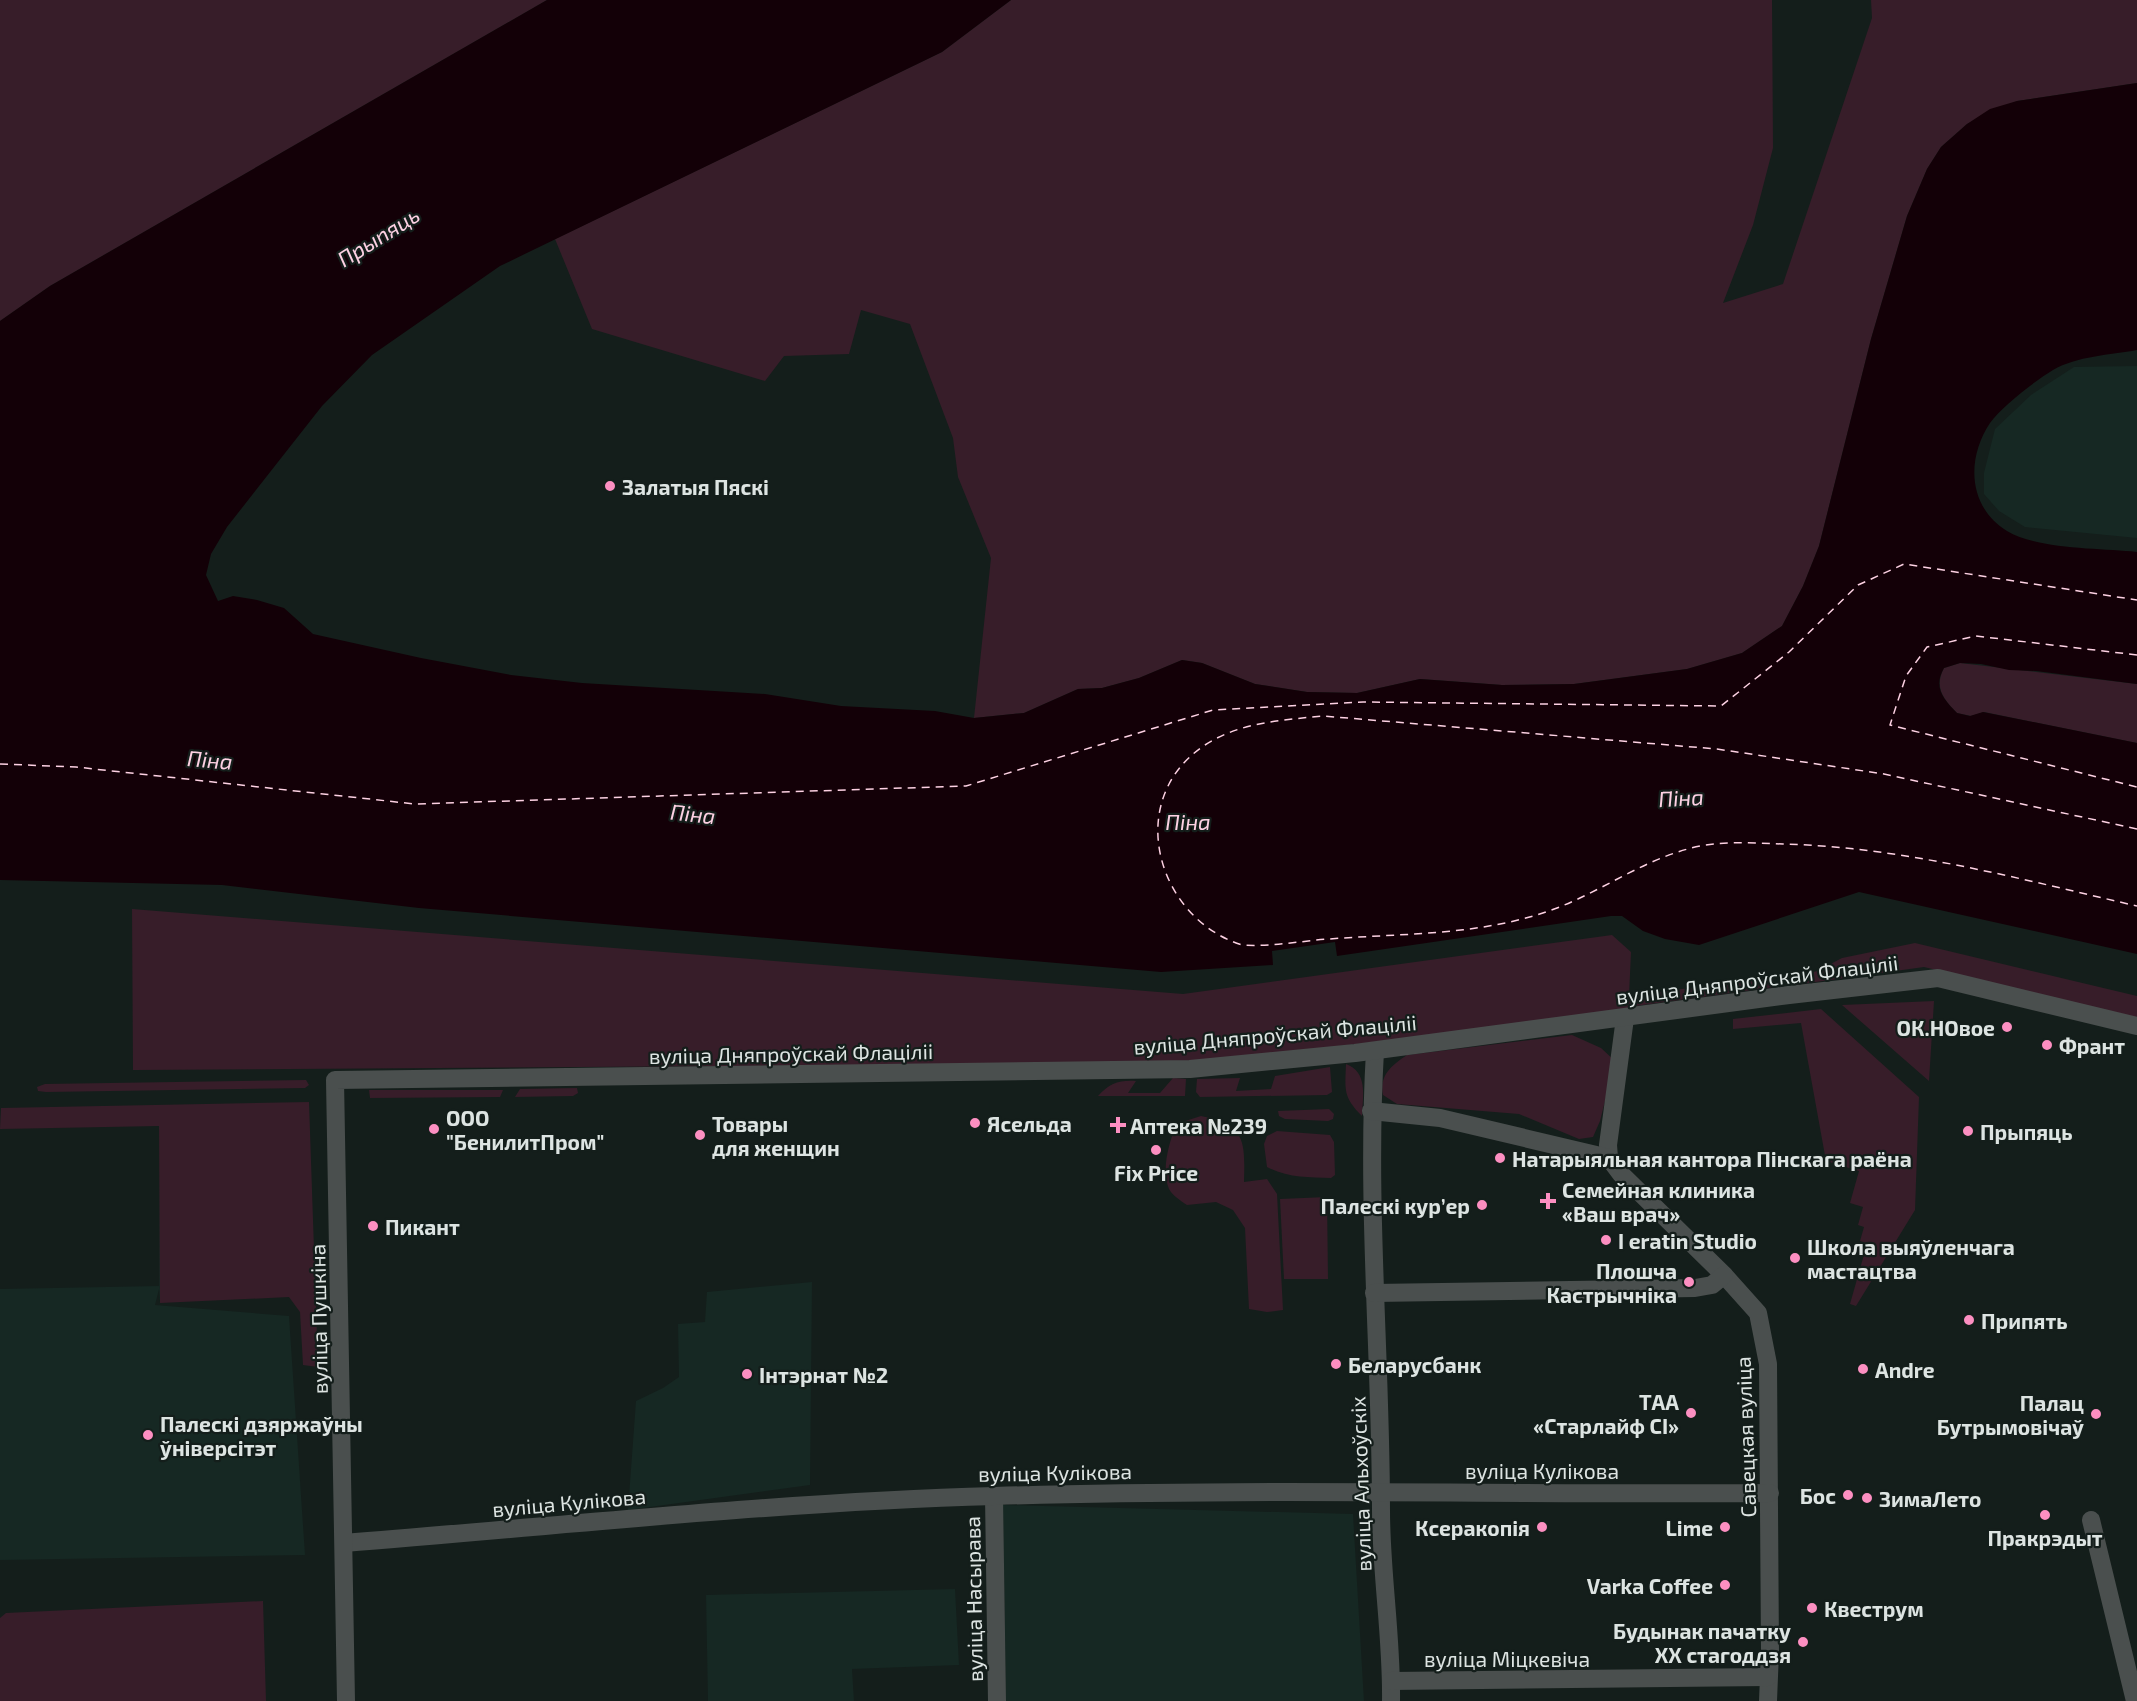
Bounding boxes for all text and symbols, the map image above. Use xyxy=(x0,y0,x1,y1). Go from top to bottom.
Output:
water label: Прыпяць xyxy=(332,201,424,271)
place label: Залатыя Пяскі xyxy=(622,474,769,499)
marker: Залатыя Пяскі xyxy=(603,479,617,493)
water label: Піна xyxy=(186,744,234,774)
water label: Піна xyxy=(1658,783,1704,811)
water label: Піна xyxy=(669,798,717,828)
water label: Піна xyxy=(1165,808,1211,834)
street label: вуліца Дняпроўскай Флаціліі xyxy=(1614,949,1900,1010)
street label: вуліца Дняпроўскай Флаціліі xyxy=(1132,1009,1418,1060)
place label: ОК.НОвое xyxy=(1897,1015,1995,1040)
marker: ОК.НОвое xyxy=(2000,1020,2014,1034)
place label: Франт xyxy=(2059,1033,2125,1058)
street label: вуліца Дняпроўскай Флаціліі xyxy=(649,1038,933,1069)
marker: Франт xyxy=(2040,1038,2054,1052)
place label: ООО "БенилитПром" xyxy=(446,1105,604,1154)
place label: Товары для женщин xyxy=(712,1111,840,1160)
place label: Ясельда xyxy=(987,1111,1072,1136)
place label: Аптека №239 xyxy=(1130,1113,1267,1138)
marker: Ясельда xyxy=(968,1116,982,1130)
marker: Аптека №239 xyxy=(1111,1118,1125,1132)
place label: Прыпяць xyxy=(1980,1119,2073,1144)
marker: ООО "БенилитПром" xyxy=(427,1122,441,1136)
marker: Прыпяць xyxy=(1961,1124,1975,1138)
marker: Товары для женщин xyxy=(693,1128,707,1142)
marker: Fix Price xyxy=(1149,1143,1163,1157)
place label: Натарыяльная кантора Пінскага раёна xyxy=(1512,1146,1912,1171)
marker: Натарыяльная кантора Пінскага раёна xyxy=(1493,1151,1507,1165)
place label: Fix Price xyxy=(1114,1160,1198,1185)
place label: Семейная клиника «Ваш врач» xyxy=(1562,1177,1755,1226)
marker: Семейная клиника «Ваш врач» xyxy=(1539,1192,1557,1210)
place label: Палескі курʼер xyxy=(1321,1193,1470,1218)
marker: Палескі курʼер xyxy=(1475,1198,1489,1212)
place label: Пикант xyxy=(385,1214,460,1239)
marker: Пикант xyxy=(366,1219,380,1233)
place label: I eratin Studio xyxy=(1618,1228,1757,1253)
marker: I eratin Studio xyxy=(1599,1233,1613,1247)
place label: Школа выяўленчага мастацтва xyxy=(1807,1234,2015,1283)
street label: вуліца Пушкіна xyxy=(304,1244,333,1394)
marker: Школа выяўленчага мастацтва xyxy=(1788,1251,1802,1265)
place label: Плошча Кастрычніка xyxy=(1546,1258,1677,1307)
marker: Плошча Кастрычніка xyxy=(1682,1275,1696,1289)
place label: Припять xyxy=(1981,1308,2068,1333)
marker: Припять xyxy=(1962,1313,1976,1327)
place label: Беларусбанк xyxy=(1348,1352,1482,1377)
street label: Савецкая вуліца xyxy=(1730,1356,1761,1518)
marker: Беларусбанк xyxy=(1329,1357,1343,1371)
place label: Andre xyxy=(1875,1357,1935,1382)
place label: Інтэрнат №2 xyxy=(759,1362,888,1387)
marker: Andre xyxy=(1856,1362,1870,1376)
marker: Інтэрнат №2 xyxy=(740,1367,754,1381)
place label: ТАА «Старлайф СІ» xyxy=(1533,1389,1679,1438)
place label: Палац Бутрымовічаў xyxy=(1937,1390,2084,1439)
street label: вуліца Альхоўскіх xyxy=(1344,1396,1377,1572)
marker: ТАА «Старлайф СІ» xyxy=(1684,1406,1698,1420)
marker: Палац Бутрымовічаў xyxy=(2089,1407,2103,1421)
place label: Палескі дзяржаўны ўніверсітэт xyxy=(160,1411,363,1460)
marker: Палескі дзяржаўны ўніверсітэт xyxy=(141,1428,155,1442)
street label: вуліца Кулікова xyxy=(978,1458,1132,1487)
street label: вуліца Кулікова xyxy=(1465,1458,1619,1484)
street label: вуліца Кулікова xyxy=(491,1483,647,1522)
place label: Бос xyxy=(1800,1483,1836,1508)
place label: ЗимаЛето xyxy=(1879,1486,1981,1511)
marker: Бос xyxy=(1841,1488,1855,1502)
marker: ЗимаЛето xyxy=(1860,1491,1874,1505)
marker: Пракрэдыт xyxy=(2038,1508,2052,1522)
place label: Ксеракопія xyxy=(1415,1515,1530,1540)
place label: Lime xyxy=(1666,1515,1713,1540)
street label: вуліца Насырава xyxy=(959,1516,988,1682)
marker: Ксеракопія xyxy=(1535,1520,1549,1534)
marker: Lime xyxy=(1718,1520,1732,1534)
place label: Пракрэдыт xyxy=(1987,1525,2103,1550)
place label: Varka Coffee xyxy=(1587,1573,1713,1598)
marker: Varka Coffee xyxy=(1718,1578,1732,1592)
place label: Квеструм xyxy=(1824,1596,1924,1621)
marker: Квеструм xyxy=(1805,1601,1819,1615)
place label: Будынак пачатку ХХ стагоддзя xyxy=(1613,1618,1791,1667)
marker: Будынак пачатку ХХ стагоддзя xyxy=(1796,1635,1810,1649)
street label: вуліца Міцкевіча xyxy=(1424,1646,1590,1672)

